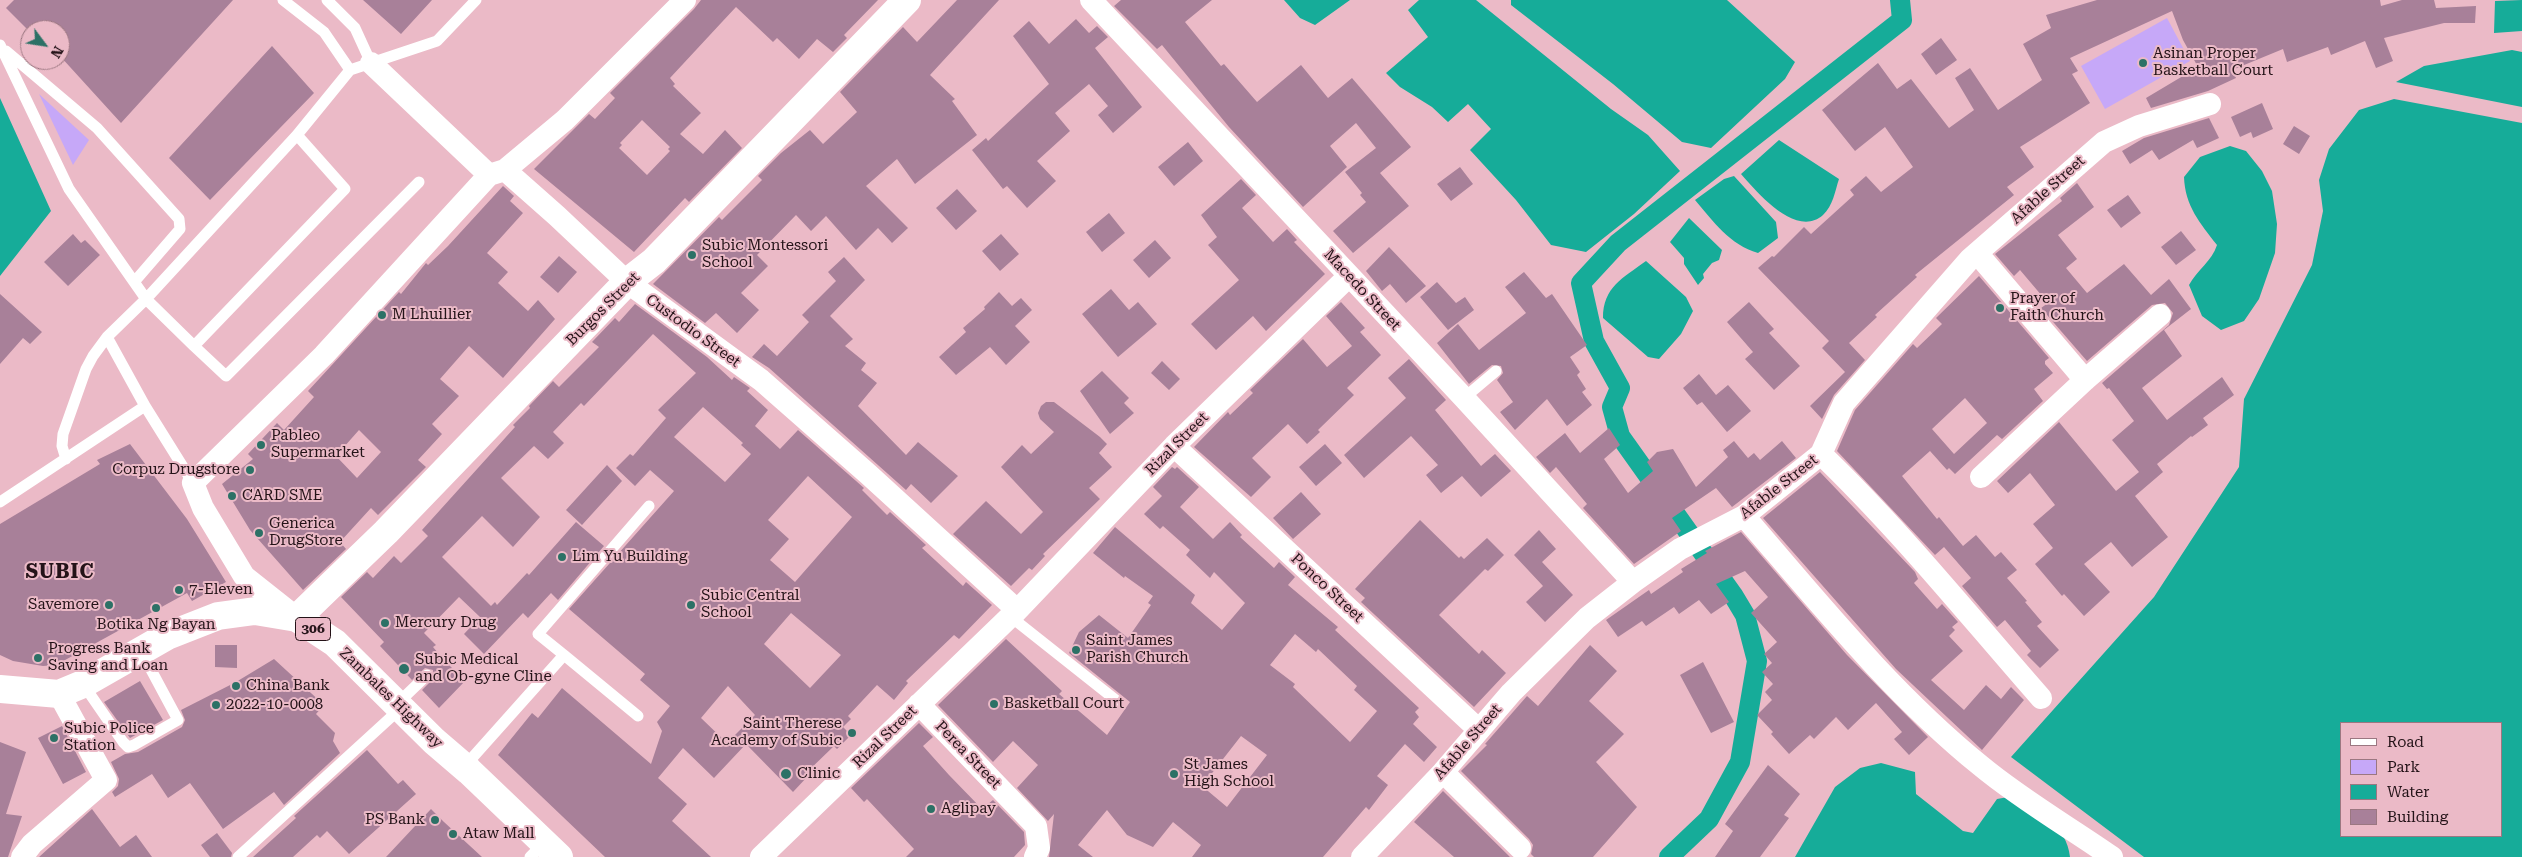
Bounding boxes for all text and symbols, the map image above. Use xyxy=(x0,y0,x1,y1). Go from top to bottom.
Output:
north arrow xyxy=(20,20,70,70)
text: N xyxy=(47,43,67,61)
place label: Asinan Proper Basketball Court xyxy=(2153,45,2273,80)
marker: Asinan Proper Basketball Court xyxy=(2137,57,2149,69)
street label: Afable Street xyxy=(2007,152,2089,228)
place label: Subic Montessori School xyxy=(702,237,828,272)
street label: Macedo Street xyxy=(1320,246,1404,334)
marker: Subic Montessori School xyxy=(686,249,698,261)
street label: Burgos Street xyxy=(563,269,643,349)
place label: Prayer of Faith Church xyxy=(2010,290,2104,325)
street label: Custodio Street xyxy=(642,291,744,371)
marker: Prayer of Faith Church xyxy=(1994,302,2006,314)
place label: M Lhuillier xyxy=(392,306,472,324)
marker: M Lhuillier xyxy=(376,309,388,321)
street label: Rizal Street xyxy=(1142,409,1212,479)
place label: Pableo Supermarket xyxy=(271,427,365,462)
marker: Pableo Supermarket xyxy=(255,439,267,451)
street label: Afable Street xyxy=(1737,451,1821,523)
place label: Corpuz Drugstore xyxy=(112,461,240,479)
marker: Corpuz Drugstore xyxy=(244,464,256,476)
place label: CARD SME xyxy=(242,487,322,505)
marker: CARD SME xyxy=(226,490,238,502)
place label: Generica DrugStore xyxy=(269,515,343,550)
marker: Generica DrugStore xyxy=(253,527,265,539)
place label: Lim Yu Building xyxy=(572,548,687,566)
street label: Ponco Street xyxy=(1287,550,1367,626)
marker: Lim Yu Building xyxy=(556,551,568,563)
district label: SUBIC xyxy=(25,560,95,584)
place label: 7-Eleven xyxy=(189,581,253,599)
marker: 7-Eleven xyxy=(173,584,185,596)
place label: Subic Central School xyxy=(701,587,799,622)
place label: Savemore xyxy=(28,596,99,614)
marker: Savemore xyxy=(103,599,115,611)
marker: Subic Central School xyxy=(685,599,697,611)
marker: Botika Ng Bayan xyxy=(150,602,162,614)
place label: Mercury Drug xyxy=(395,614,496,632)
place label: Botika Ng Bayan xyxy=(97,616,215,634)
marker: Mercury Drug xyxy=(379,617,391,629)
road number: 306 xyxy=(296,618,330,640)
place label: Saint James Parish Church xyxy=(1086,632,1189,667)
place label: Progress Bank Saving and Loan xyxy=(48,640,168,675)
street label: Zambales Highway xyxy=(336,644,446,752)
marker: Saint James Parish Church xyxy=(1070,644,1082,656)
place label: Subic Medical and Ob-gyne Cline xyxy=(415,651,552,686)
marker: Progress Bank Saving and Loan xyxy=(32,652,44,664)
marker: Subic Medical and Ob-gyne Cline xyxy=(397,662,411,676)
place label: China Bank xyxy=(246,677,330,695)
marker: China Bank xyxy=(230,680,242,692)
place label: Basketball Court xyxy=(1004,695,1124,713)
place label: 2022-10-0008 xyxy=(226,696,323,714)
marker: Basketball Court xyxy=(988,698,1000,710)
marker: 2022-10-0008 xyxy=(210,699,222,711)
street label: Afable Street xyxy=(1430,701,1506,783)
street label: Rizal Street xyxy=(849,702,921,772)
place label: Saint Therese Academy of Subic xyxy=(711,715,842,750)
street label: Perea Street xyxy=(931,718,1005,792)
place label: Subic Police Station xyxy=(64,720,154,755)
legend xyxy=(2340,722,2502,837)
marker: Saint Therese Academy of Subic xyxy=(846,727,858,739)
marker: Subic Police Station xyxy=(48,732,60,744)
text: Road xyxy=(2387,733,2424,751)
place label: St James High School xyxy=(1184,756,1274,791)
text: Park xyxy=(2387,758,2420,776)
place label: Clinic xyxy=(797,765,840,783)
marker: Clinic xyxy=(779,767,793,781)
marker: St James High School xyxy=(1168,768,1180,780)
text: Water xyxy=(2387,783,2429,801)
place label: Aglipay xyxy=(941,800,996,818)
marker: Aglipay xyxy=(925,803,937,815)
text: Building xyxy=(2387,808,2448,826)
place label: PS Bank xyxy=(365,811,425,829)
marker: PS Bank xyxy=(429,814,441,826)
place label: Ataw Mall xyxy=(463,825,534,843)
marker: Ataw Mall xyxy=(447,828,459,840)

